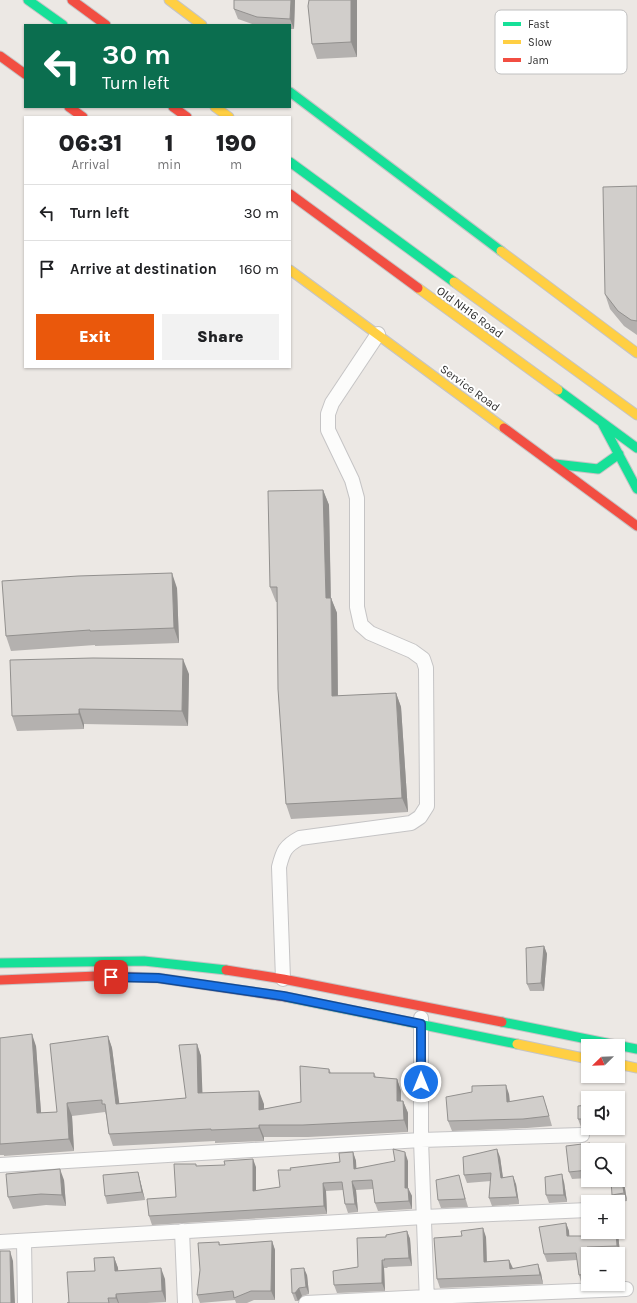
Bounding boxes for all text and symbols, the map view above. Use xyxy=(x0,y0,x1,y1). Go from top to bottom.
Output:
legend xyxy=(495,10,627,74)
text: Fast xyxy=(528,18,549,31)
text: Slow xyxy=(528,36,552,49)
text: 30 m xyxy=(102,38,171,71)
icon: left xyxy=(36,40,88,92)
text: Jam xyxy=(528,54,549,67)
text: Turn left xyxy=(102,72,170,94)
text: 06:31 xyxy=(59,129,123,157)
text: 1 xyxy=(164,129,174,157)
text: 190 xyxy=(216,129,256,157)
text: Arrival xyxy=(72,157,110,172)
text: min xyxy=(157,157,181,172)
text: m xyxy=(230,157,242,172)
icon: left xyxy=(36,202,58,224)
text: Turn left xyxy=(70,204,129,222)
text: 30 m xyxy=(244,204,279,222)
icon: arrive xyxy=(36,258,58,280)
text: Arrive at destination xyxy=(70,260,217,278)
text: 160 m xyxy=(239,260,279,278)
street label: Old NH16 Road xyxy=(434,283,506,341)
button: Exit xyxy=(36,314,154,360)
button: Share xyxy=(162,314,279,360)
street label: Service Road xyxy=(437,362,503,414)
pin xyxy=(94,960,128,994)
icon: arrive xyxy=(100,966,122,988)
north arrow xyxy=(581,1039,625,1083)
map controls xyxy=(581,1039,625,1291)
position arrow xyxy=(400,1061,442,1103)
button: sound xyxy=(581,1091,625,1135)
button: search xyxy=(581,1143,625,1187)
button: + xyxy=(581,1195,625,1239)
button: − xyxy=(581,1247,625,1291)

